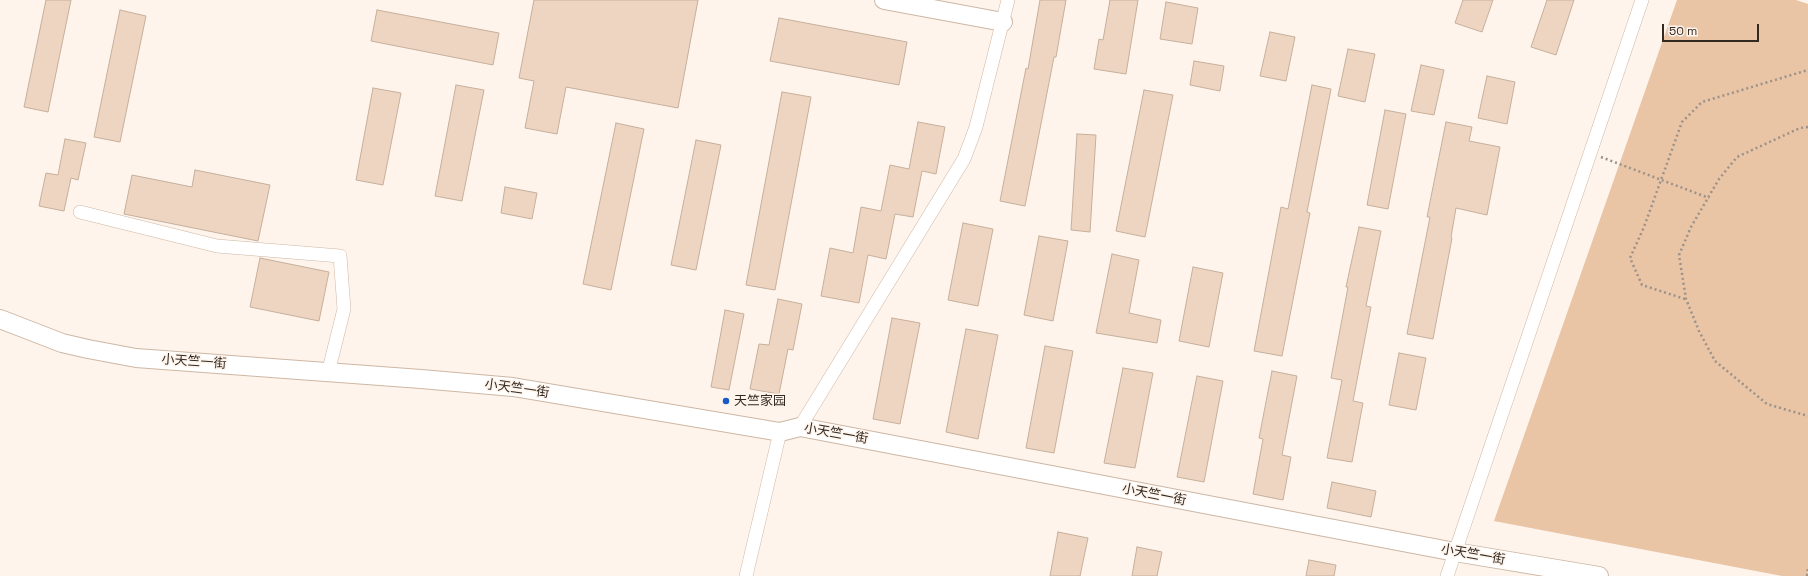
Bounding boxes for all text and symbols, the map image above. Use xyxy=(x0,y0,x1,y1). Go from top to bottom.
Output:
scale bar xyxy=(1664,16,1761,42)
text: 50 m xyxy=(1669,23,1697,39)
street label: 小天竺一街 xyxy=(161,352,227,372)
street label: 小天竺一街 xyxy=(484,377,550,401)
place label: 天竺家园 xyxy=(734,393,786,409)
marker: 天竺家园 xyxy=(721,396,731,406)
street label: 小天竺一街 xyxy=(803,421,869,447)
street label: 小天竺一街 xyxy=(1121,481,1187,509)
street label: 小天竺一街 xyxy=(1440,542,1506,568)

